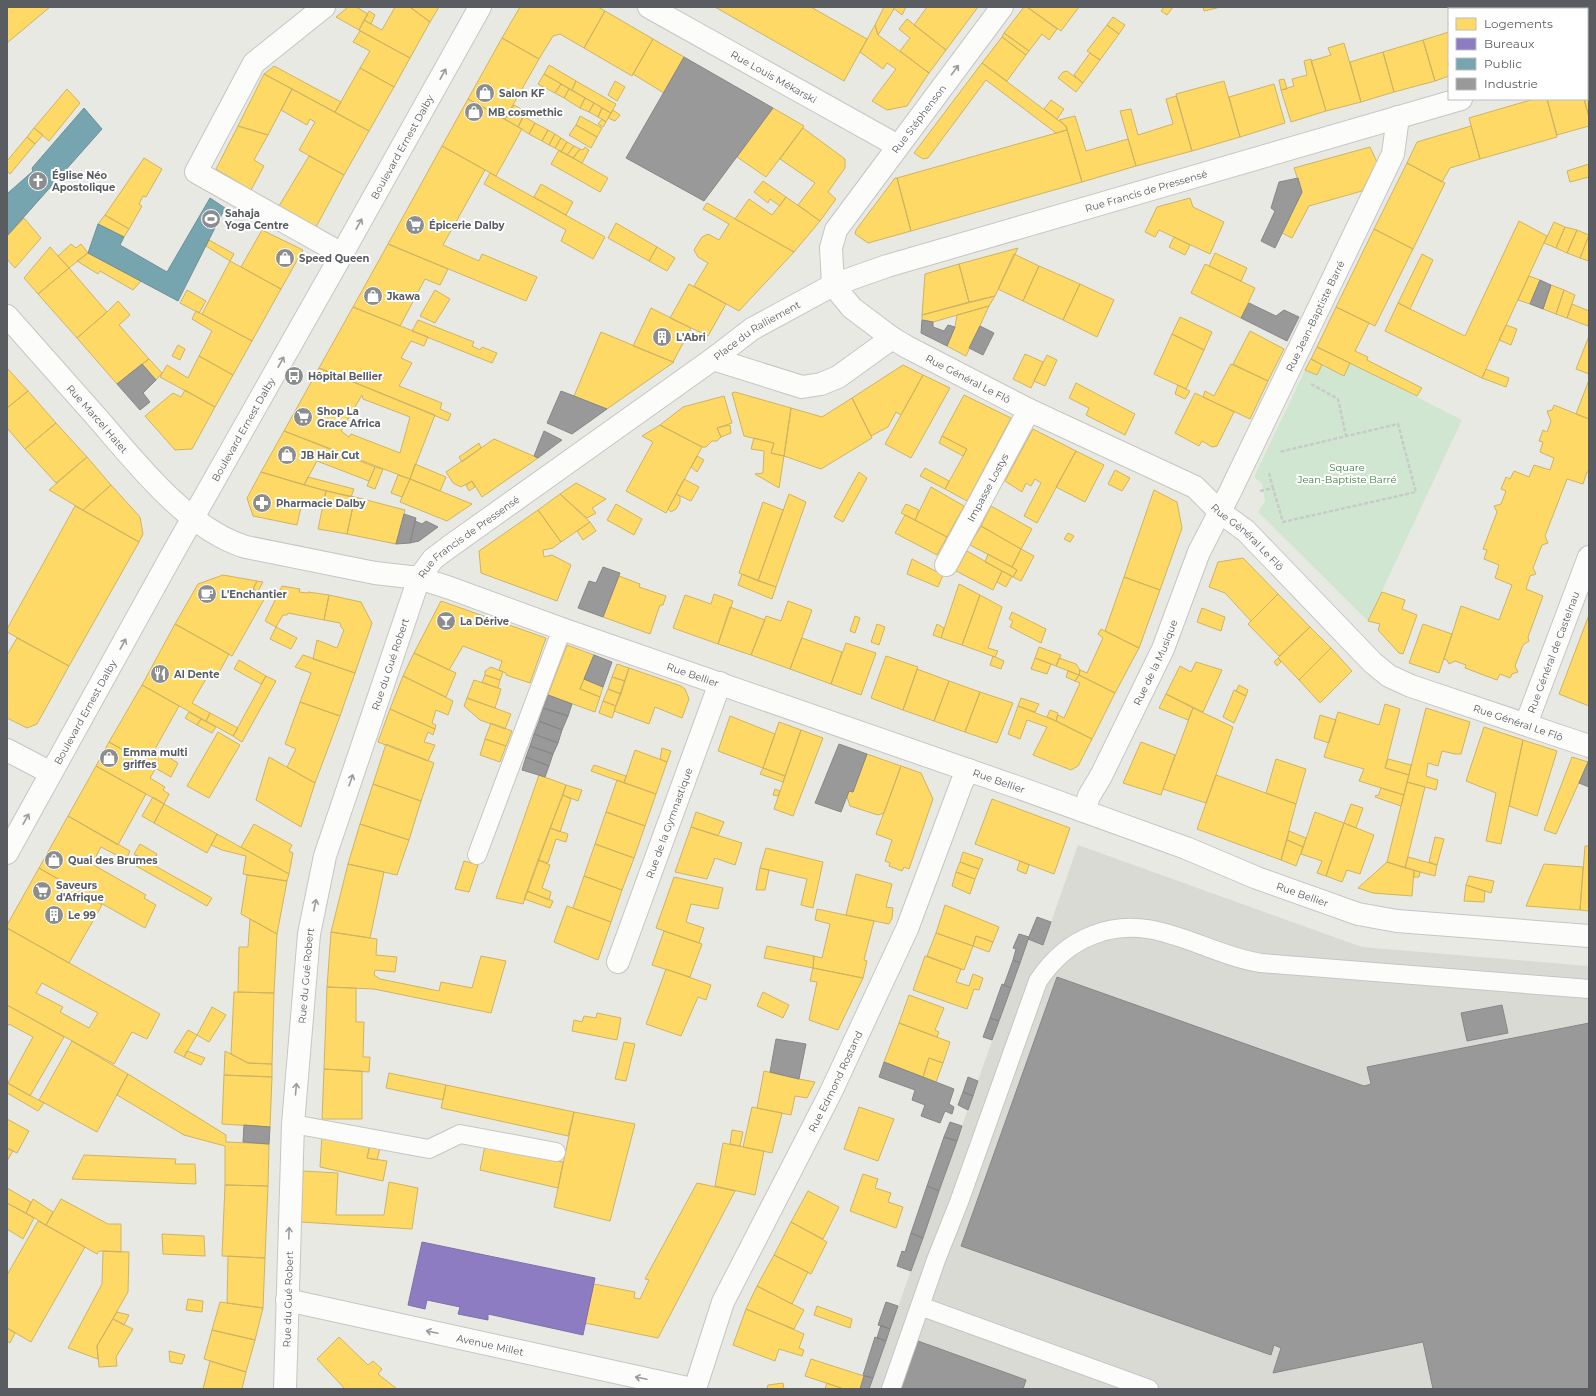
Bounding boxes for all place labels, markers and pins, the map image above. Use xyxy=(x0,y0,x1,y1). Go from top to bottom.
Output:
shop icon: Salon KF xyxy=(474,82,496,104)
place label: Salon KF xyxy=(499,87,545,100)
shop icon: MB cosmethic xyxy=(463,101,485,123)
place label: MB cosmethic xyxy=(488,106,563,119)
place label: Église Néo Apostolique xyxy=(51,169,115,194)
church icon: Église Néo Apostolique xyxy=(27,170,49,192)
place label: Sahaja Yoga Centre xyxy=(224,207,289,232)
sports icon: Sahaja Yoga Centre xyxy=(200,208,222,230)
supermarket icon: Épicerie Dalby xyxy=(404,214,426,236)
place label: Épicerie Dalby xyxy=(429,219,505,232)
shop icon: Speed Queen xyxy=(274,247,296,269)
place label: Speed Queen xyxy=(299,252,370,265)
shop icon: Jkawa xyxy=(362,285,384,307)
place label: Jkawa xyxy=(386,290,420,303)
building icon: L'Abri xyxy=(651,326,673,348)
place label: L'Abri xyxy=(676,331,706,344)
bus stop icon: Hôpital Bellier xyxy=(283,365,305,387)
place label: Hôpital Bellier xyxy=(308,370,383,383)
place label: Shop La Grace Africa xyxy=(317,405,381,430)
supermarket icon: Shop La Grace Africa xyxy=(292,406,314,428)
shop icon: JB Hair Cut xyxy=(276,444,298,466)
place label: JB Hair Cut xyxy=(300,449,360,462)
pharmacy icon: Pharmacie Dalby xyxy=(251,492,273,514)
place label: Pharmacie Dalby xyxy=(276,497,367,510)
cafe icon: L'Enchantier xyxy=(196,583,218,605)
place label: L'Enchantier xyxy=(221,588,288,601)
bar icon: La Dérive xyxy=(435,610,457,632)
place label: La Dérive xyxy=(460,615,509,628)
restaurant icon: Al Dente xyxy=(149,663,171,685)
place label: Al Dente xyxy=(173,668,219,681)
place label: Emma multi griffes xyxy=(123,746,187,771)
shop icon: Emma multi griffes xyxy=(98,747,120,769)
shop icon: Quai des Brumes xyxy=(43,849,65,871)
place label: Quai des Brumes xyxy=(68,854,158,867)
place label: Saveurs d'Afrique xyxy=(56,879,104,904)
supermarket icon: Saveurs d'Afrique xyxy=(31,880,53,902)
building icon: Le 99 xyxy=(43,904,65,926)
place label: Le 99 xyxy=(68,909,96,922)

